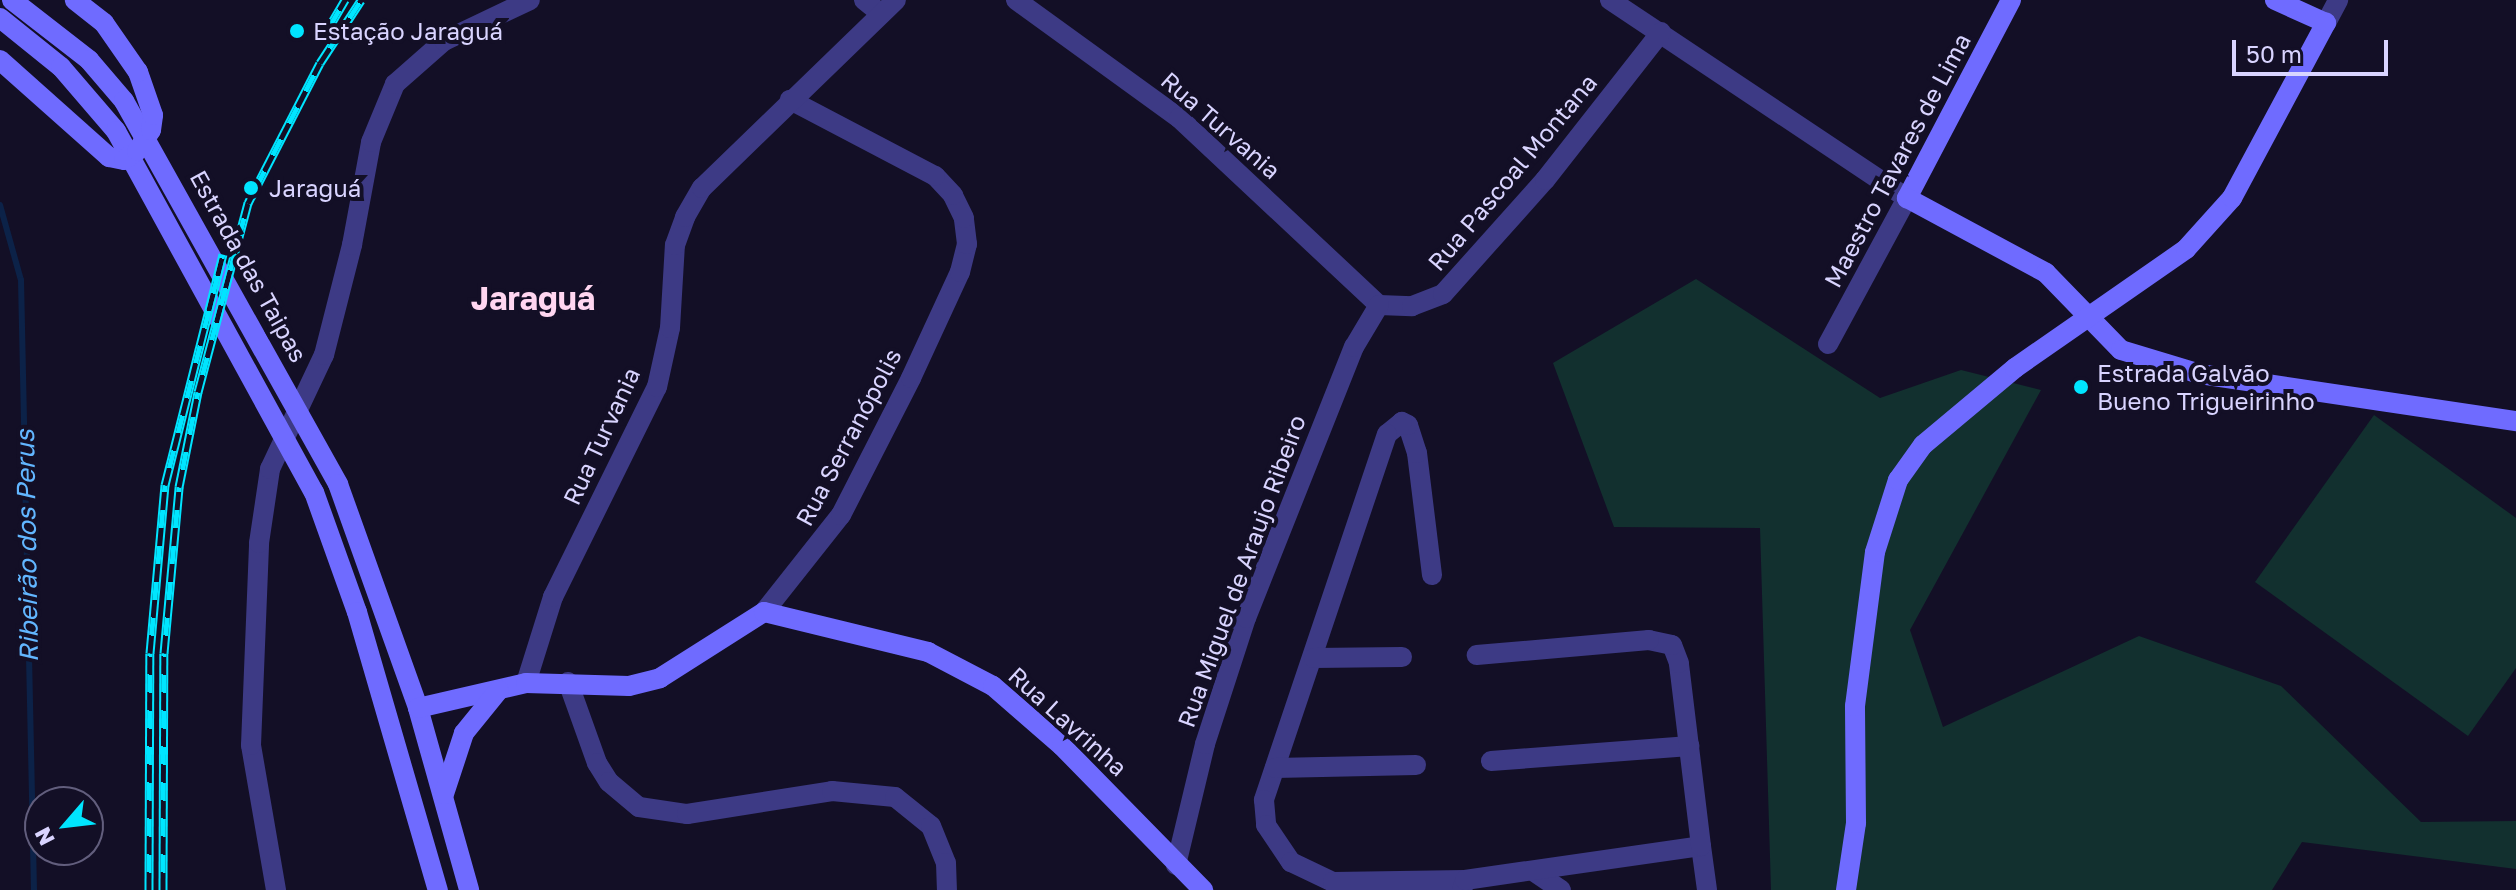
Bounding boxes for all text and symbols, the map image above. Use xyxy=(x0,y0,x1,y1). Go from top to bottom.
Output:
place label: Estação Jaraguá xyxy=(313,17,503,45)
marker: Estação Jaraguá xyxy=(288,22,306,40)
scale bar xyxy=(2236,24,2392,74)
street label: Maestro Tavares de Lima xyxy=(1818,28,1976,292)
text: 50 m xyxy=(2246,39,2302,68)
street label: Rua Turvania xyxy=(1156,65,1286,185)
street label: Rua Pascoal Montana xyxy=(1421,68,1603,276)
street label: Estrada das Taipas xyxy=(184,165,314,367)
place label: Jaraguá xyxy=(269,174,361,202)
marker: Jaraguá xyxy=(240,177,262,199)
district label: Jaraguá xyxy=(471,279,595,317)
street label: Rua Serranópolis xyxy=(789,344,907,530)
place label: Estrada Galvão Bueno Trigueirinho xyxy=(2097,359,2315,415)
street label: Rua Turvania xyxy=(557,363,645,509)
marker: Estrada Galvão Bueno Trigueirinho xyxy=(2072,378,2090,396)
street label: Rua Miguel de Araujo Ribeiro xyxy=(1171,411,1311,731)
water label: Ribeirão dos Perus xyxy=(9,429,45,663)
street label: Rua Lavrinha xyxy=(1003,660,1133,782)
north arrow xyxy=(24,786,104,866)
text: N xyxy=(28,823,60,850)

